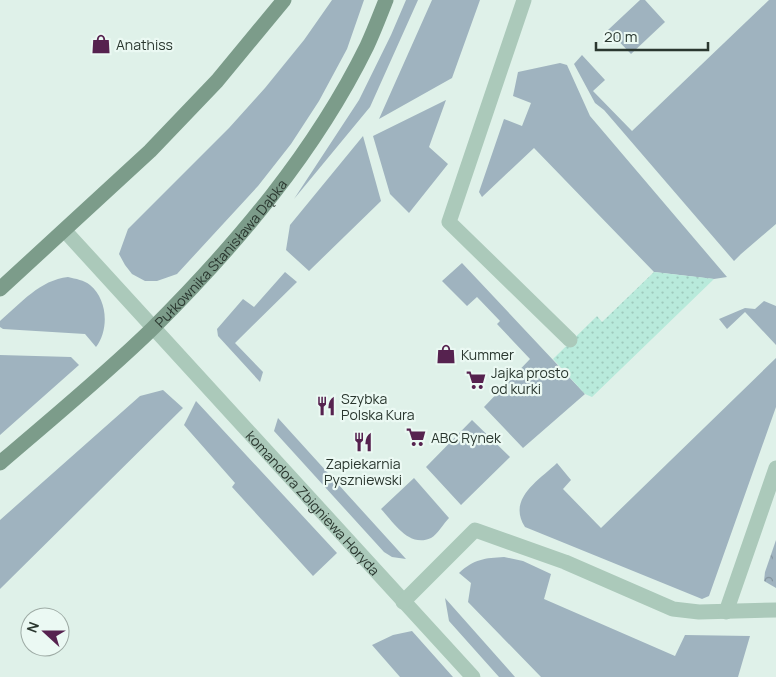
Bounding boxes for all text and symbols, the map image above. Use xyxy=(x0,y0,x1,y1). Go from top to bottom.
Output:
scale bar xyxy=(596,20,708,52)
text: 20 m xyxy=(604,26,637,47)
shop icon: Anathiss xyxy=(90,33,112,55)
place label: Anathiss xyxy=(116,35,173,54)
street label: Pułkownika Stanisława Dąbka xyxy=(150,175,291,331)
shop icon: Kummer xyxy=(435,343,457,365)
place label: Kummer xyxy=(461,345,514,364)
place label: Jajka prosto od kurki xyxy=(491,363,569,398)
supermarket icon: Jajka prosto od kurki xyxy=(465,369,487,391)
place label: Szybka Polska Kura xyxy=(341,389,415,424)
restaurant icon: Szybka Polska Kura xyxy=(315,395,337,417)
street label: komandora Zbigniewa Horyda xyxy=(242,426,385,579)
supermarket icon: ABC Rynek xyxy=(405,426,427,448)
place label: ABC Rynek xyxy=(431,428,502,447)
restaurant icon: Zapiekarnia Pyszniewski xyxy=(352,431,374,453)
place label: Zapiekarnia Pyszniewski xyxy=(324,454,402,489)
north arrow xyxy=(20,607,70,657)
text: N xyxy=(22,619,43,635)

